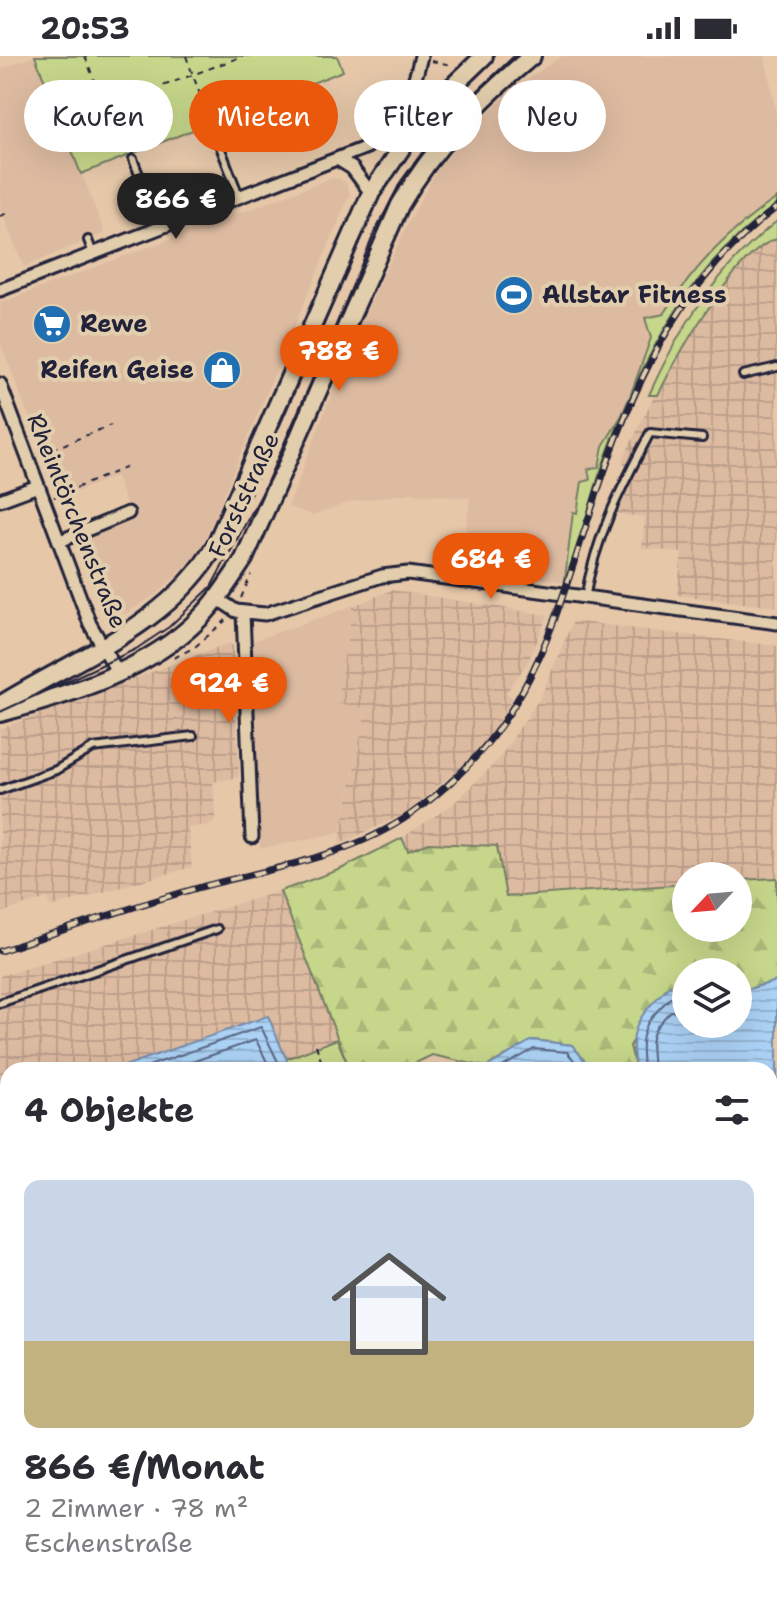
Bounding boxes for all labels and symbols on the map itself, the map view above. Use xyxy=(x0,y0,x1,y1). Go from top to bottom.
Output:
pin: 866 € xyxy=(120,173,232,241)
sports icon: Allstar Fitness xyxy=(493,274,535,316)
place label: Allstar Fitness xyxy=(542,279,727,311)
supermarket icon: Rewe xyxy=(31,303,73,345)
place label: Rewe xyxy=(80,308,148,340)
pin: 788 € xyxy=(283,325,395,393)
shop icon: Reifen Geise xyxy=(201,349,243,391)
place label: Reifen Geise xyxy=(40,354,194,386)
street label: Rheintörchenstraße xyxy=(19,409,135,633)
street label: Forststraße xyxy=(201,427,287,563)
pin: 684 € xyxy=(435,533,547,601)
pin: 924 € xyxy=(173,657,285,725)
north arrow xyxy=(672,862,752,942)

